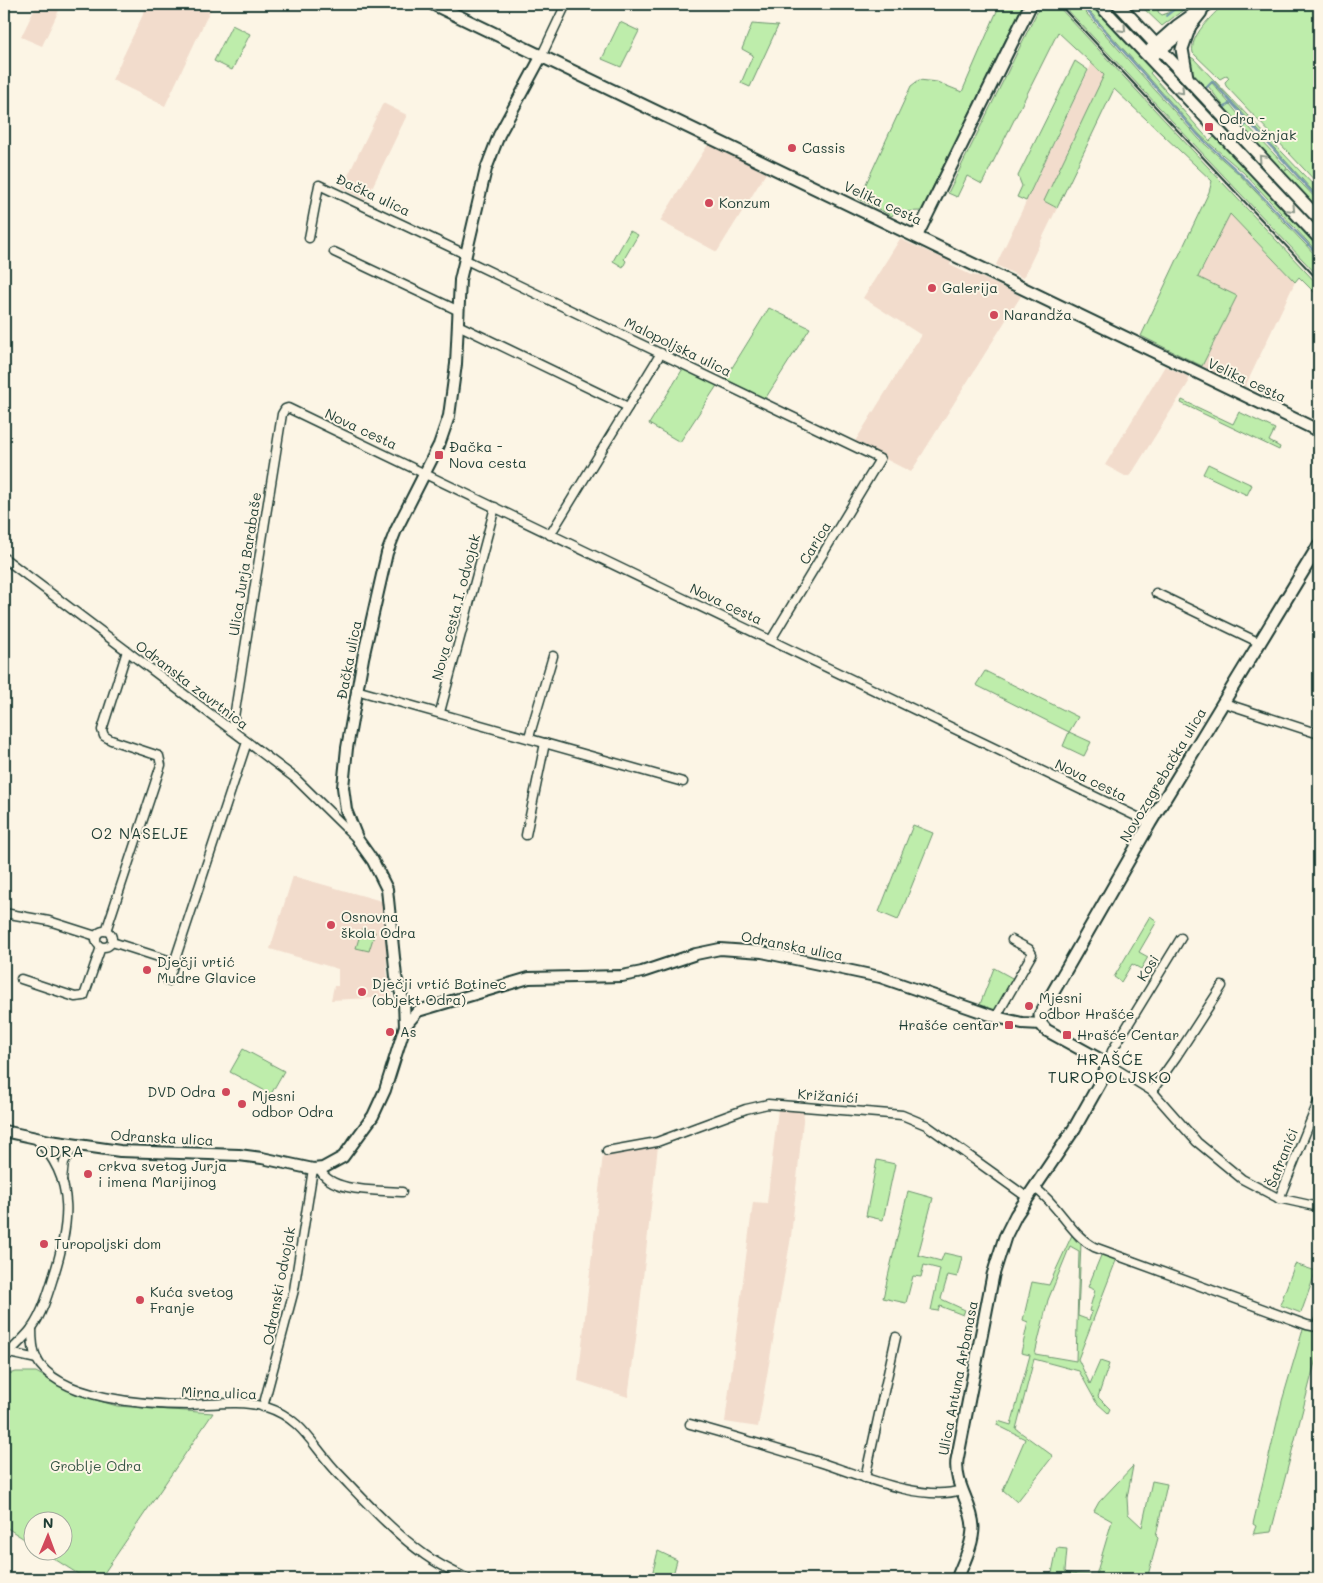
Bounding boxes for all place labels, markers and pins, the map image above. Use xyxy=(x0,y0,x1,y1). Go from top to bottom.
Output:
place label: Odra - nadvožnjak xyxy=(1219,109,1296,144)
marker: Odra - nadvožnjak xyxy=(1203,121,1215,133)
place label: Cassis xyxy=(802,138,845,157)
marker: Cassis xyxy=(786,142,798,154)
place label: Konzum xyxy=(719,193,770,212)
marker: Konzum xyxy=(703,197,715,209)
place label: Galerija xyxy=(942,278,998,297)
marker: Galerija xyxy=(926,282,938,294)
place label: Narandža xyxy=(1004,305,1072,324)
marker: Narandža xyxy=(988,309,1000,321)
place label: Đačka - Nova cesta xyxy=(449,437,527,472)
marker: Đačka - Nova cesta xyxy=(433,449,445,461)
place label: Osnovna škola Odra xyxy=(341,907,416,942)
marker: Osnovna škola Odra xyxy=(325,919,337,931)
place label: Dječji vrtić Mudre Glavice xyxy=(157,952,256,987)
marker: Dječji vrtić Mudre Glavice xyxy=(141,964,153,976)
place label: Dječji vrtić Botinec (objekt Odra) xyxy=(372,974,506,1009)
marker: Dječji vrtić Botinec (objekt Odra) xyxy=(356,986,368,998)
place label: Mjesni odbor Hrašće xyxy=(1039,988,1134,1023)
marker: Mjesni odbor Hrašće xyxy=(1023,1000,1035,1012)
place label: Hrašće centar xyxy=(899,1015,999,1034)
marker: Hrašće centar xyxy=(1003,1019,1015,1031)
place label: As xyxy=(400,1022,417,1041)
place label: Hrašće Centar xyxy=(1077,1025,1179,1044)
marker: As xyxy=(384,1026,396,1038)
marker: Hrašće Centar xyxy=(1061,1029,1073,1041)
place label: DVD Odra xyxy=(148,1082,216,1101)
marker: DVD Odra xyxy=(220,1086,232,1098)
place label: Mjesni odbor Odra xyxy=(252,1086,334,1121)
marker: Mjesni odbor Odra xyxy=(236,1098,248,1110)
place label: crkva svetog Jurja i imena Marijinog xyxy=(98,1156,227,1191)
marker: crkva svetog Jurja i imena Marijinog xyxy=(82,1168,94,1180)
place label: Turopoljski dom xyxy=(54,1234,161,1253)
marker: Turopoljski dom xyxy=(38,1238,50,1250)
place label: Kuća svetog Franje xyxy=(150,1282,233,1317)
marker: Kuća svetog Franje xyxy=(134,1294,146,1306)

